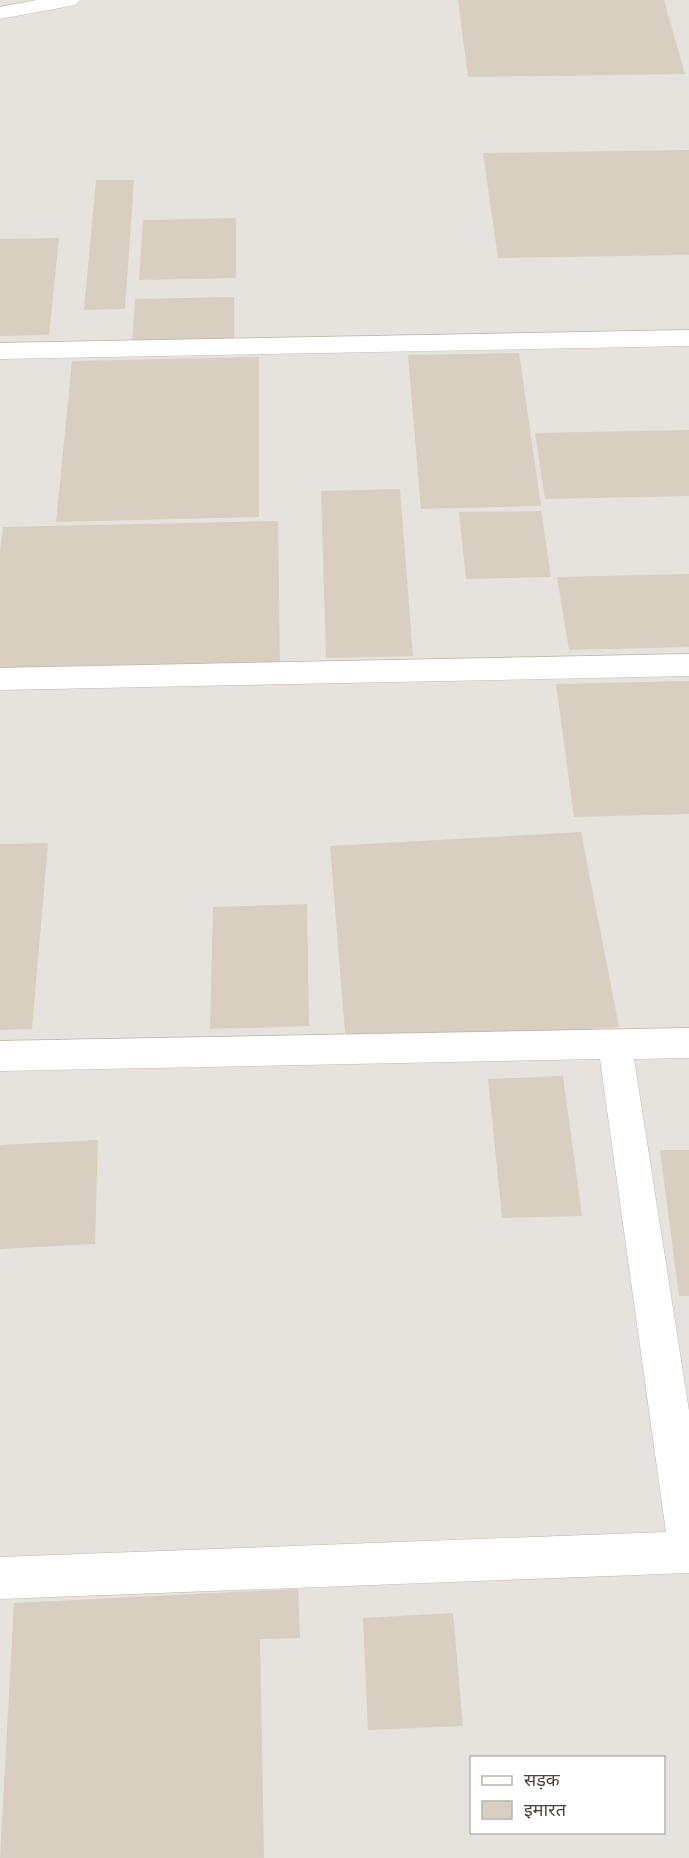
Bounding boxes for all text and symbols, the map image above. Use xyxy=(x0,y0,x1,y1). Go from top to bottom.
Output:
legend xyxy=(470,1756,665,1834)
text: सड़क xyxy=(524,1767,561,1791)
text: इमारत xyxy=(524,1797,567,1821)

